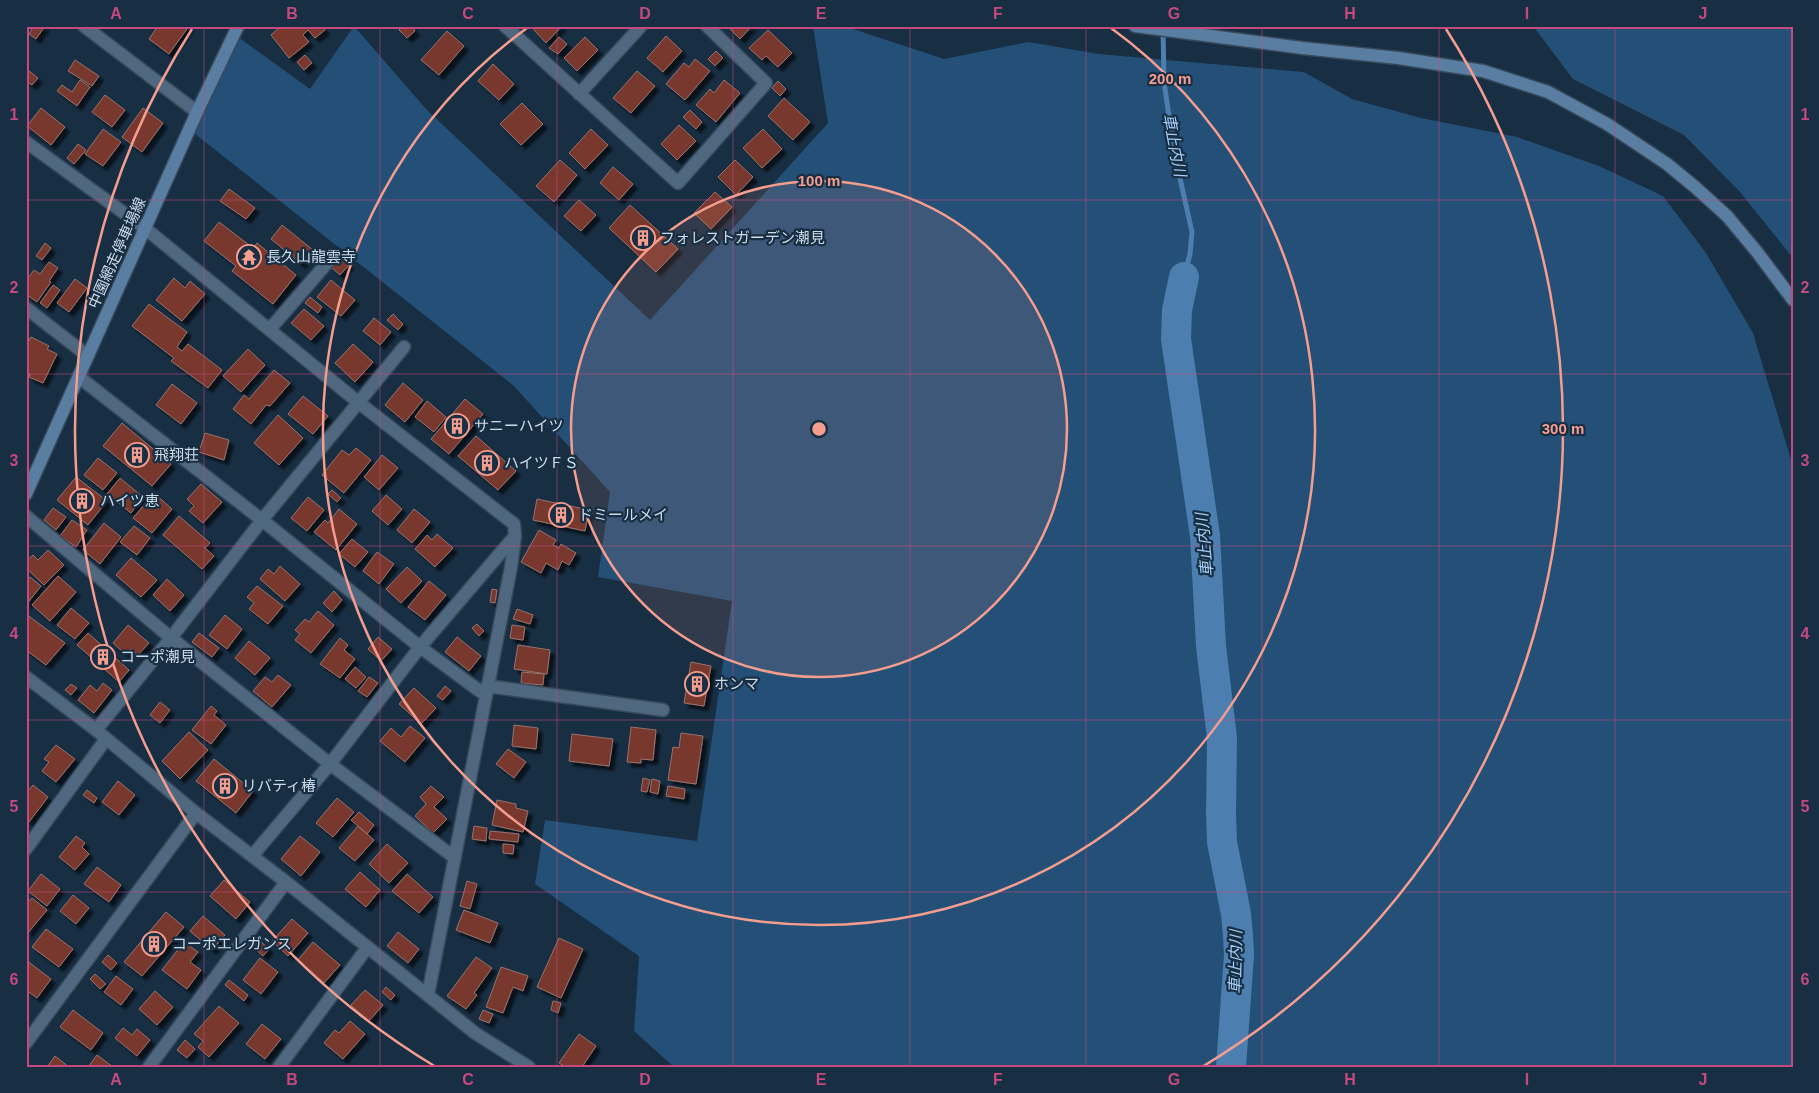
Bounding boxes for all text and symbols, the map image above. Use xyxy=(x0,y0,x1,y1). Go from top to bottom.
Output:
text: A xyxy=(110,5,122,22)
text: B xyxy=(286,5,298,22)
text: C xyxy=(462,5,474,22)
text: D xyxy=(639,5,651,22)
text: E xyxy=(816,5,827,22)
text: F xyxy=(993,5,1003,22)
text: G xyxy=(1168,5,1180,22)
text: H xyxy=(1344,5,1356,22)
text: I xyxy=(1525,5,1529,22)
text: J xyxy=(1699,5,1707,22)
text: 200 m xyxy=(1149,70,1191,87)
text: 1 xyxy=(10,106,19,123)
text: 1 xyxy=(1801,106,1810,123)
water label: 車止内川 xyxy=(1160,112,1189,180)
text: 100 m xyxy=(798,172,840,189)
street label: 中園網走停車場線 xyxy=(84,195,149,311)
building icon: フォレストガーデン潮見 xyxy=(630,225,656,251)
place label: フォレストガーデン潮見 xyxy=(660,229,825,246)
temple icon: 長久山龍雲寺 xyxy=(236,244,262,270)
place label: 長久山龍雲寺 xyxy=(266,248,356,265)
text: 2 xyxy=(10,279,19,296)
text: 2 xyxy=(1801,279,1810,296)
building icon: サニーハイツ xyxy=(444,413,470,439)
place label: サニーハイツ xyxy=(474,417,563,434)
centre of rings xyxy=(810,420,828,438)
text: 300 m xyxy=(1542,420,1584,437)
building icon: 飛翔荘 xyxy=(124,442,150,468)
place label: 飛翔荘 xyxy=(154,446,199,463)
building icon: ハイツＦＳ xyxy=(474,450,500,476)
text: 3 xyxy=(10,452,19,469)
text: 3 xyxy=(1801,452,1810,469)
place label: ハイツＦＳ xyxy=(504,454,579,471)
building icon: ハイツ恵 xyxy=(69,488,95,514)
place label: ハイツ恵 xyxy=(100,492,160,509)
building icon: ドミールメイ xyxy=(548,502,574,528)
place label: ドミールメイ xyxy=(578,506,668,523)
water label: 車止内川 xyxy=(1193,510,1216,578)
text: 4 xyxy=(10,625,19,642)
text: 4 xyxy=(1801,625,1810,642)
building icon: コーポ潮見 xyxy=(90,644,116,670)
place label: コーポ潮見 xyxy=(120,648,195,665)
building icon: ホンマ xyxy=(684,671,710,697)
place label: ホンマ xyxy=(714,675,759,692)
building icon: リバティ椿 xyxy=(212,773,238,799)
place label: リバティ椿 xyxy=(242,777,316,794)
text: 5 xyxy=(10,798,19,815)
text: 5 xyxy=(1801,798,1810,815)
water label: 車止内川 xyxy=(1226,928,1245,994)
building icon: コーポエレガンス xyxy=(141,931,167,957)
place label: コーポエレガンス xyxy=(172,935,292,952)
text: 6 xyxy=(10,971,19,988)
text: 6 xyxy=(1801,971,1810,988)
text: A xyxy=(110,1071,122,1088)
text: B xyxy=(286,1071,298,1088)
text: C xyxy=(462,1071,474,1088)
text: D xyxy=(639,1071,651,1088)
text: E xyxy=(816,1071,827,1088)
text: F xyxy=(993,1071,1003,1088)
text: G xyxy=(1168,1071,1180,1088)
text: H xyxy=(1344,1071,1356,1088)
text: I xyxy=(1525,1071,1529,1088)
text: J xyxy=(1699,1071,1707,1088)

